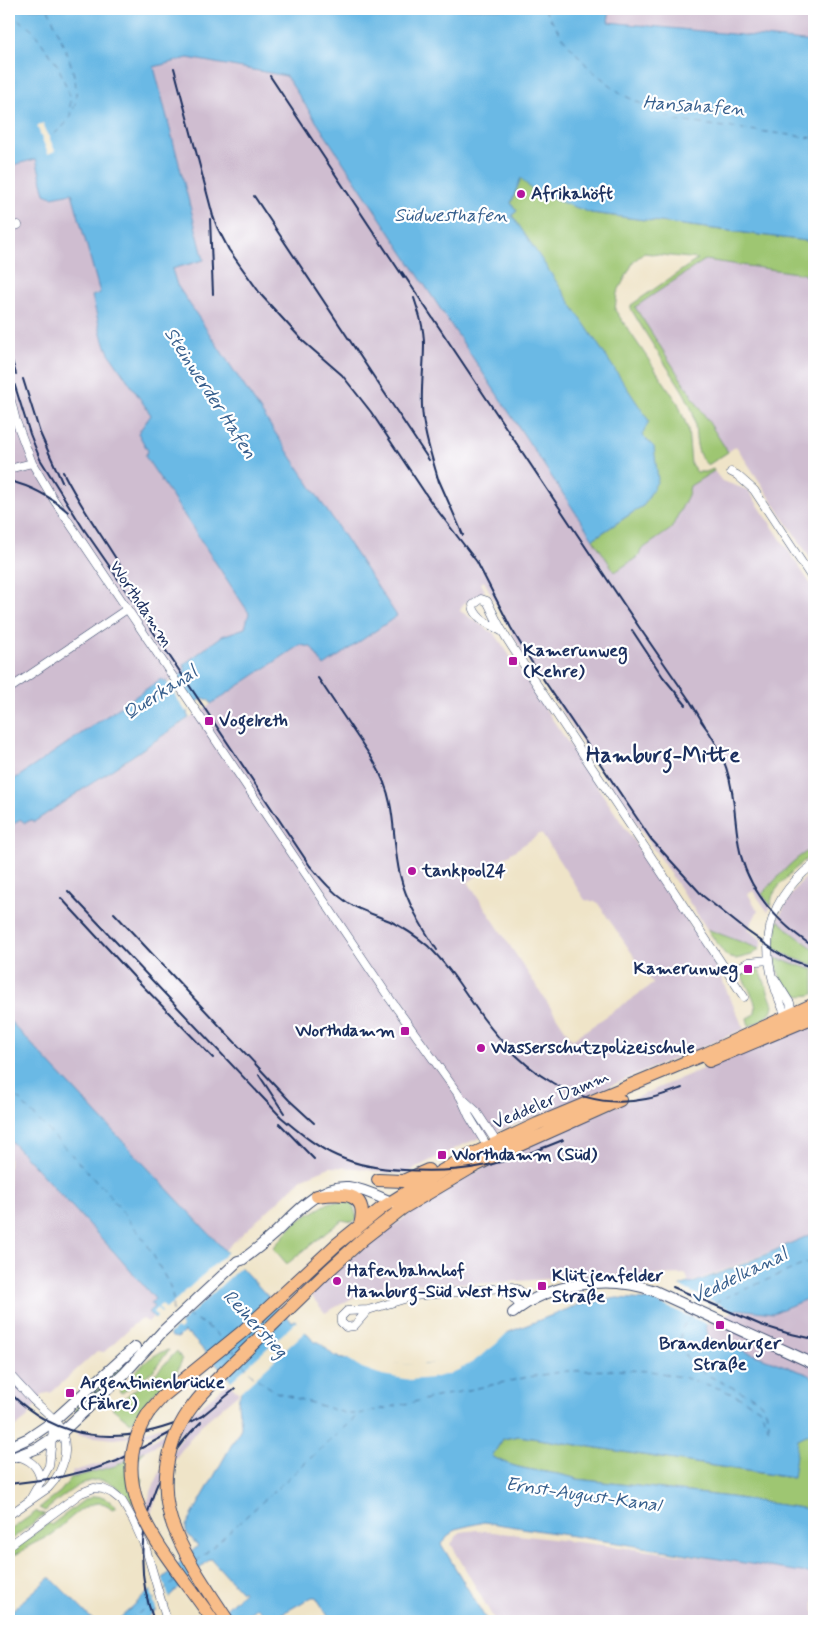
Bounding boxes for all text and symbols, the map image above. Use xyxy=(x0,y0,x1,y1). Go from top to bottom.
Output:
water label: Hansahafen xyxy=(642,90,746,122)
place label: Afrikahöft xyxy=(531,182,613,206)
marker: Afrikahöft xyxy=(515,188,527,200)
water label: Südwesthafen xyxy=(394,203,508,228)
water label: Steinwerder Hafen xyxy=(158,322,262,464)
street label: Worthdamm xyxy=(103,556,179,652)
place label: Kamerunweg (Kehre) xyxy=(523,639,628,684)
marker: Kamerunweg (Kehre) xyxy=(507,655,519,667)
water label: Querkanal xyxy=(118,659,203,726)
place label: Vogelreth xyxy=(219,709,288,735)
marker: Vogelreth xyxy=(203,715,215,727)
district label: Hamburg-Mitte xyxy=(586,742,740,774)
place label: tankpool24 xyxy=(421,859,506,883)
marker: tankpool24 xyxy=(406,865,418,877)
place label: Kamerunweg xyxy=(634,957,738,983)
marker: Kamerunweg xyxy=(742,963,754,975)
place label: Worthdamm xyxy=(294,1019,395,1043)
marker: Worthdamm xyxy=(399,1025,411,1037)
place label: Wasserschutzpolizeischule xyxy=(490,1036,695,1060)
marker: Wasserschutzpolizeischule xyxy=(475,1042,487,1054)
street label: Veddeler Damm xyxy=(489,1065,613,1135)
place label: Worthdamm (Süd) xyxy=(451,1143,598,1167)
marker: Worthdamm (Süd) xyxy=(436,1149,448,1161)
water label: Veddelkanal xyxy=(686,1241,793,1310)
place label: Hafenbahnhof Hamburg-Süd West Hsw xyxy=(347,1259,532,1306)
place label: Klütjenfelder Straße xyxy=(552,1264,664,1309)
marker: Hafenbahnhof Hamburg-Süd West Hsw xyxy=(331,1275,343,1287)
marker: Klütjenfelder Straße xyxy=(536,1280,548,1292)
water label: Reiherstieg xyxy=(217,1284,294,1364)
marker: Brandenburger Straße xyxy=(714,1319,726,1331)
place label: Brandenburger Straße xyxy=(659,1332,782,1377)
place label: Argentinienbrücke (Fähre) xyxy=(80,1371,225,1416)
marker: Argentinienbrücke (Fähre) xyxy=(64,1387,76,1399)
water label: Ernst-August-Kanal xyxy=(504,1472,665,1519)

